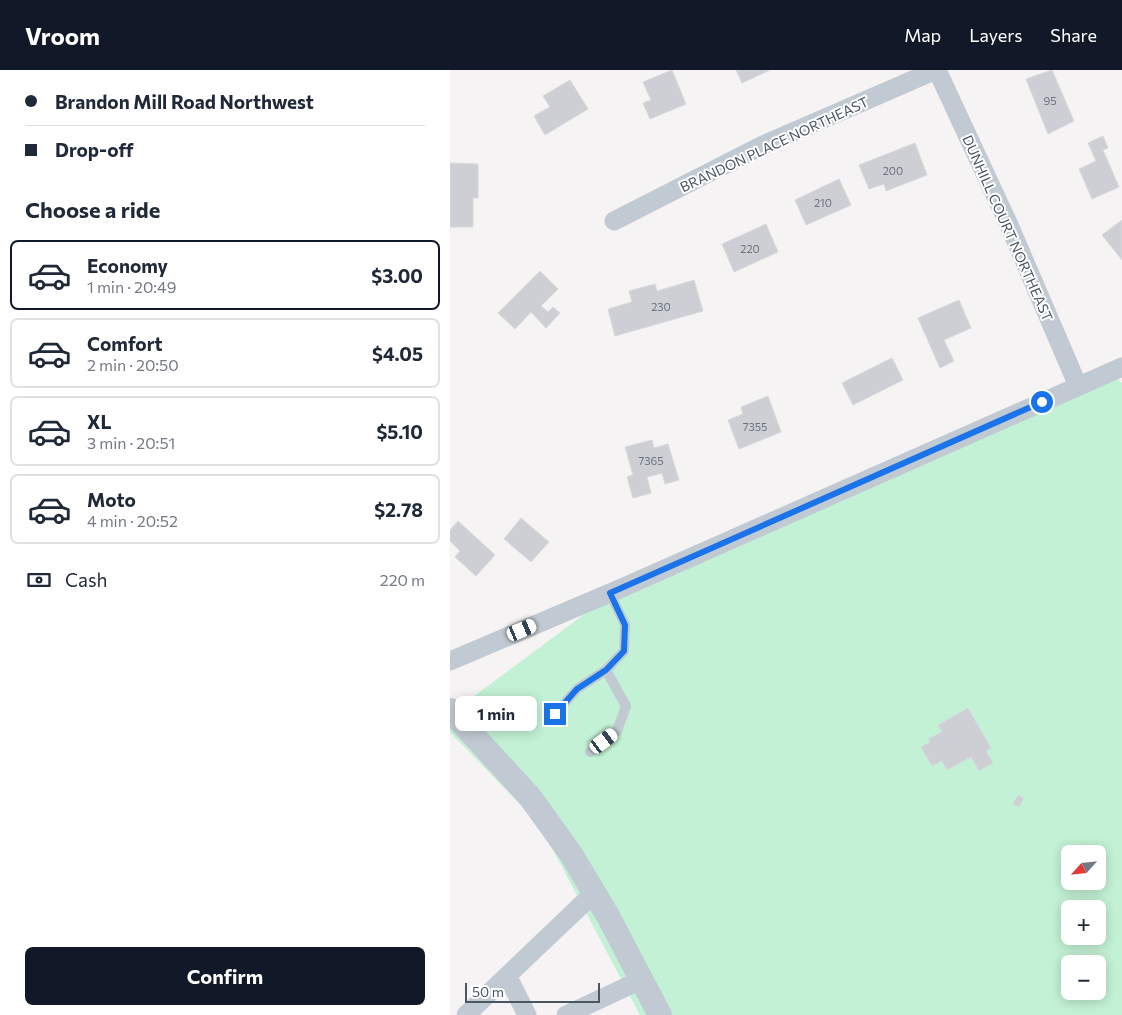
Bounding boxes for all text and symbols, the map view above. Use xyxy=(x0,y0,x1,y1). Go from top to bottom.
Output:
text: Vroom xyxy=(25,21,100,50)
text: Map xyxy=(904,24,941,46)
text: Layers xyxy=(969,24,1022,46)
text: Share xyxy=(1050,24,1097,46)
text: Brandon Mill Road Northwest xyxy=(55,90,314,113)
street label: BRANDON PLACE NORTHEAST xyxy=(677,93,871,195)
house number: 95 xyxy=(1044,94,1057,107)
street label: DUNHILL COURT NORTHEAST xyxy=(959,132,1057,324)
text: Drop-off xyxy=(55,138,134,161)
house number: 200 xyxy=(883,164,903,177)
text: Choose a ride xyxy=(25,196,160,223)
house number: 210 xyxy=(814,196,832,209)
house number: 220 xyxy=(740,242,760,255)
icon: car xyxy=(27,253,72,298)
text: Economy xyxy=(87,254,168,277)
text: $3.00 xyxy=(371,264,423,287)
text: 1 min · 20:49 xyxy=(87,277,176,296)
house number: 230 xyxy=(651,300,671,313)
icon: car xyxy=(27,331,72,376)
text: Comfort xyxy=(87,332,163,355)
text: $4.05 xyxy=(372,342,423,365)
text: 2 min · 20:50 xyxy=(87,355,179,374)
route start xyxy=(1031,391,1053,413)
icon: car xyxy=(27,409,72,454)
text: XL xyxy=(87,410,112,433)
text: $5.10 xyxy=(376,420,423,443)
house number: 7355 xyxy=(743,420,767,433)
text: 3 min · 20:51 xyxy=(87,433,175,452)
house number: 7365 xyxy=(638,454,664,467)
icon: car xyxy=(27,487,72,532)
text: Moto xyxy=(87,488,136,511)
text: $2.78 xyxy=(374,498,423,521)
text: 4 min · 20:52 xyxy=(87,511,178,530)
icon: cash xyxy=(25,566,53,594)
text: Cash xyxy=(65,568,107,591)
text: 220 m xyxy=(380,570,425,589)
car xyxy=(505,617,538,643)
callout: 1 min xyxy=(455,696,538,732)
route end xyxy=(544,703,566,725)
text: 1 min xyxy=(477,704,515,723)
car xyxy=(587,726,620,756)
north arrow xyxy=(1061,845,1106,890)
map controls xyxy=(1061,845,1106,1000)
button: + xyxy=(1061,900,1106,945)
button: Confirm xyxy=(25,947,425,1005)
button: − xyxy=(1061,955,1106,1000)
scale bar xyxy=(465,980,600,1003)
text: 50 m xyxy=(472,983,504,1000)

